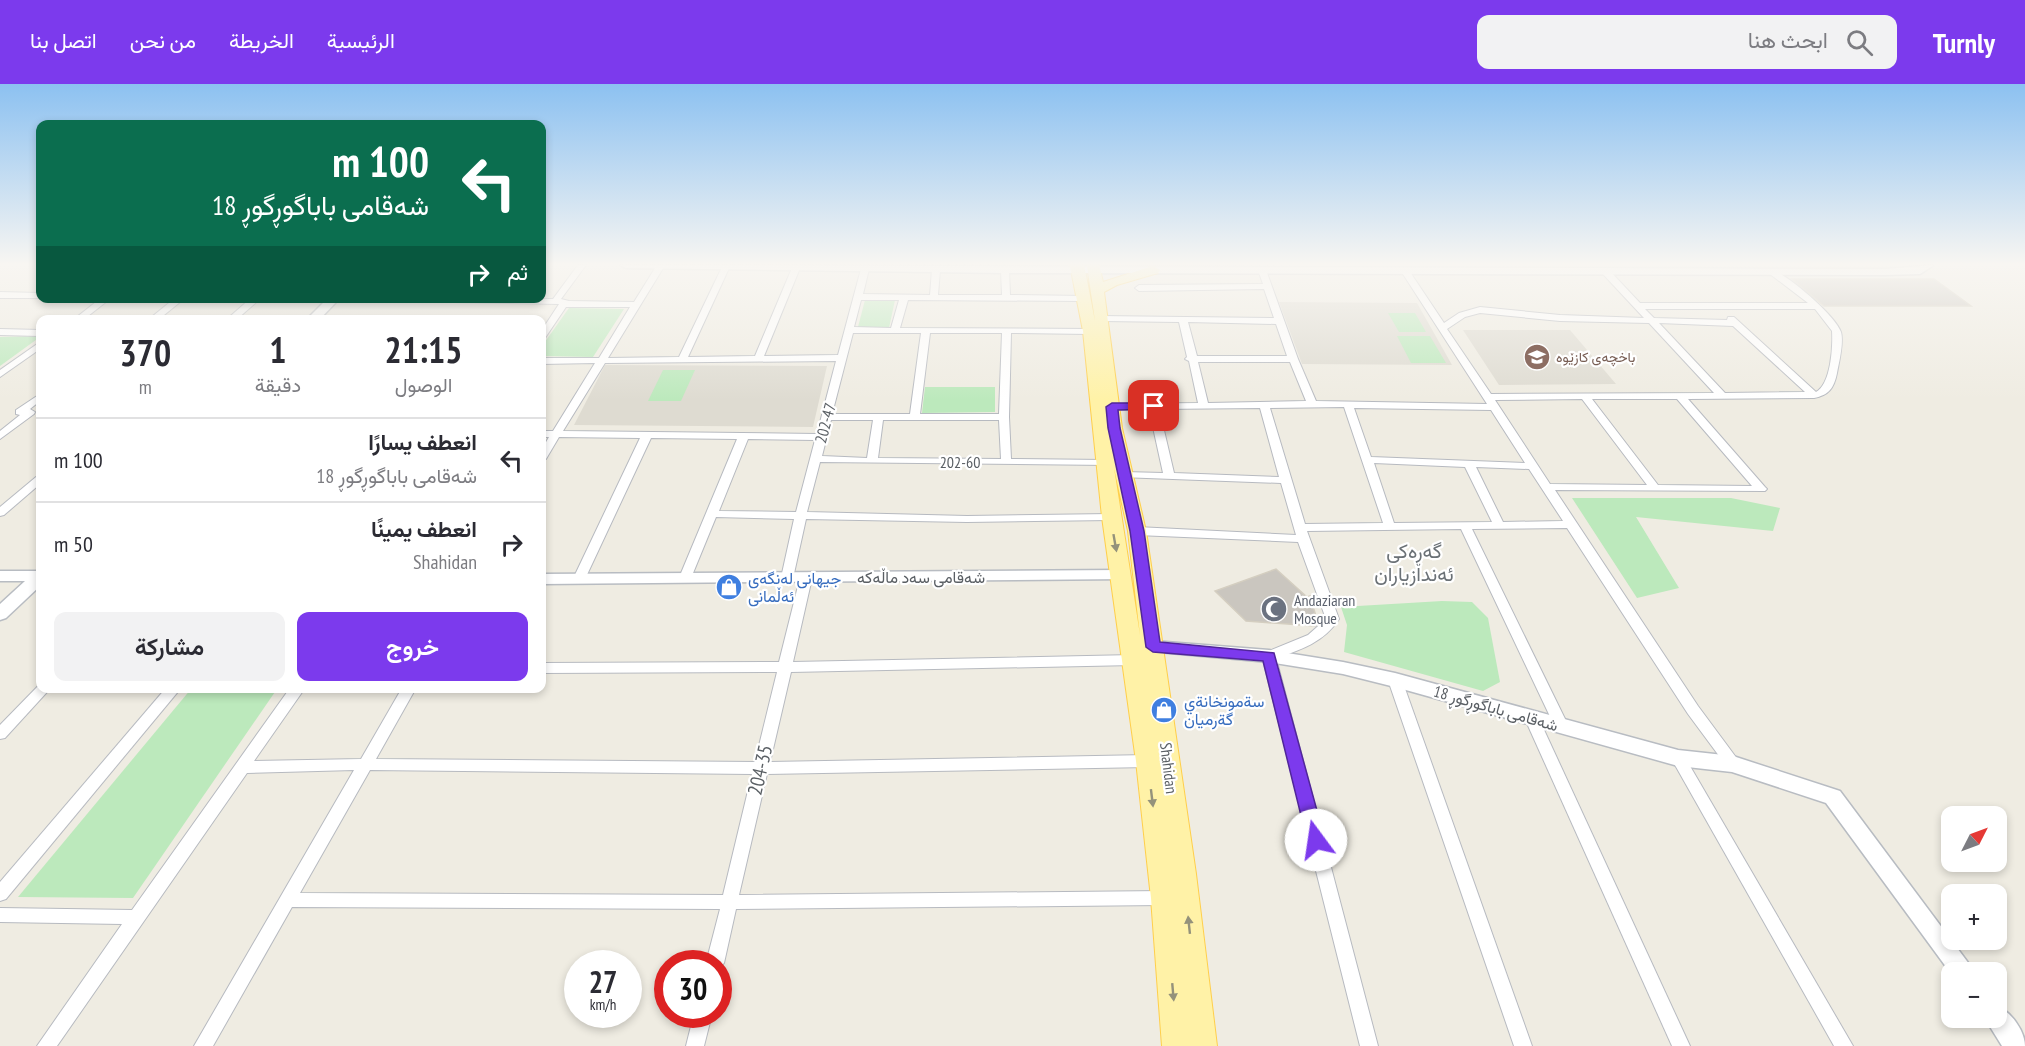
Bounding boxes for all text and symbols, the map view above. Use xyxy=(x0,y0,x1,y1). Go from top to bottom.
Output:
search box xyxy=(1477,15,1897,69)
text: Turnly xyxy=(1933,24,1995,61)
text: ابحث هنا xyxy=(1748,26,1828,54)
icon: search xyxy=(1843,26,1876,59)
text: اتصل بنا xyxy=(30,27,97,54)
text: من نحن xyxy=(130,27,196,54)
text: الخريطة xyxy=(229,27,294,54)
text: الرئيسية xyxy=(327,27,395,54)
text: 100 m xyxy=(332,134,429,189)
icon: left xyxy=(450,144,528,222)
text: شەقامی باباگوڕگوڕ 18 xyxy=(212,188,429,222)
icon: right xyxy=(462,258,495,291)
text: ثم xyxy=(507,258,528,286)
text: 1 xyxy=(269,326,286,373)
text: 21:15 xyxy=(385,326,462,373)
text: 370 xyxy=(120,329,171,376)
school or university icon: باخچەی کازێوە xyxy=(1522,342,1552,372)
place label: باخچەی کازێوە xyxy=(1556,348,1635,367)
text: دقيقة xyxy=(255,372,301,398)
text: الوصول xyxy=(395,372,452,398)
text: m xyxy=(139,374,152,400)
pin xyxy=(1128,380,1179,431)
icon: arrive xyxy=(1137,389,1170,422)
street label: 202-47 xyxy=(810,401,840,445)
text: انعطف يسارًا xyxy=(368,428,477,456)
icon: left xyxy=(495,444,528,477)
text: 100 m xyxy=(54,446,103,474)
street label: 202-60 xyxy=(940,452,980,472)
text: شەقامی باباگوڕگوڕ 18 xyxy=(316,463,477,489)
text: انعطف يمينًا xyxy=(371,515,477,543)
icon: right xyxy=(495,528,528,561)
text: 50 m xyxy=(54,530,93,558)
one-way arrow xyxy=(1111,533,1120,552)
district label: گەڕەکی ئەندازیاران xyxy=(1374,538,1454,587)
text: Shahidan xyxy=(413,549,477,575)
street label: شەقامی سەد ماڵەکە xyxy=(857,567,985,588)
place label: جیهانی لەنگەی ئەڵمانی xyxy=(748,568,841,607)
shop icon: جیهانی لەنگەی ئەڵمانی xyxy=(714,572,744,602)
place label: Andaziaran Mosque xyxy=(1294,590,1355,628)
mosque icon: Andaziaran Mosque xyxy=(1259,594,1289,624)
button: مشاركة xyxy=(54,612,285,681)
button: خروج xyxy=(297,612,528,681)
street label: شەقامی باباگوڕگوڕ 18 xyxy=(1431,681,1561,738)
place label: سةمونخانةي گةرميان xyxy=(1184,691,1264,730)
shop icon: سةمونخانةي گةرميان xyxy=(1149,695,1179,725)
street label: Shahidan xyxy=(1156,741,1182,795)
street label: 204-35 xyxy=(742,742,778,798)
one-way arrow xyxy=(1147,788,1157,807)
north arrow xyxy=(1941,806,2007,872)
map controls xyxy=(1941,806,2007,1028)
position arrow xyxy=(1284,808,1348,872)
button: + xyxy=(1941,884,2007,950)
one-way arrow xyxy=(1184,916,1193,935)
speed limit sign: 30 xyxy=(654,950,732,1028)
text: 27 xyxy=(589,962,617,1001)
button: − xyxy=(1941,962,2007,1028)
one-way arrow xyxy=(1168,982,1177,1001)
text: km/h xyxy=(590,995,616,1014)

